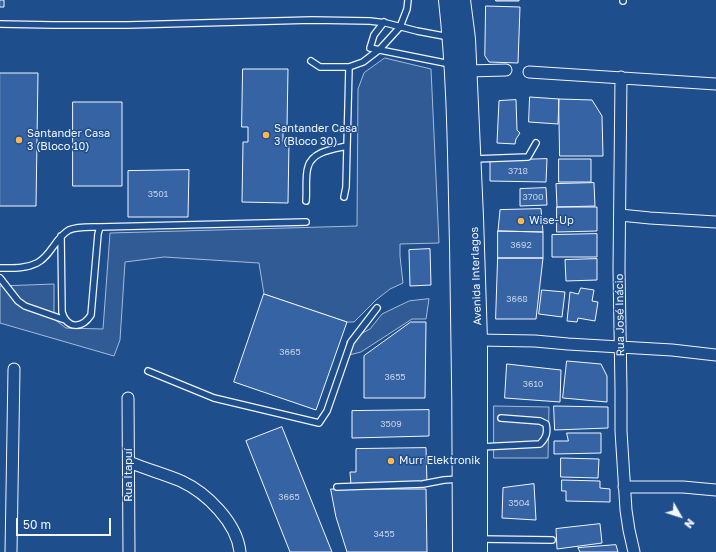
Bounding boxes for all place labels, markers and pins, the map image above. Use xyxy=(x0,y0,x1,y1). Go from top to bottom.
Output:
place label: Santander Casa 3 (Bloco 30) xyxy=(274,122,357,148)
place label: Santander Casa 3 (Bloco 10) xyxy=(27,127,110,153)
marker: Santander Casa 3 (Bloco 30) xyxy=(261,130,271,140)
marker: Santander Casa 3 (Bloco 10) xyxy=(14,135,24,145)
place label: Wise-Up xyxy=(529,214,574,228)
marker: Wise-Up xyxy=(516,216,526,226)
place label: Murr Elektronik xyxy=(399,454,480,468)
marker: Murr Elektronik xyxy=(386,456,396,466)

